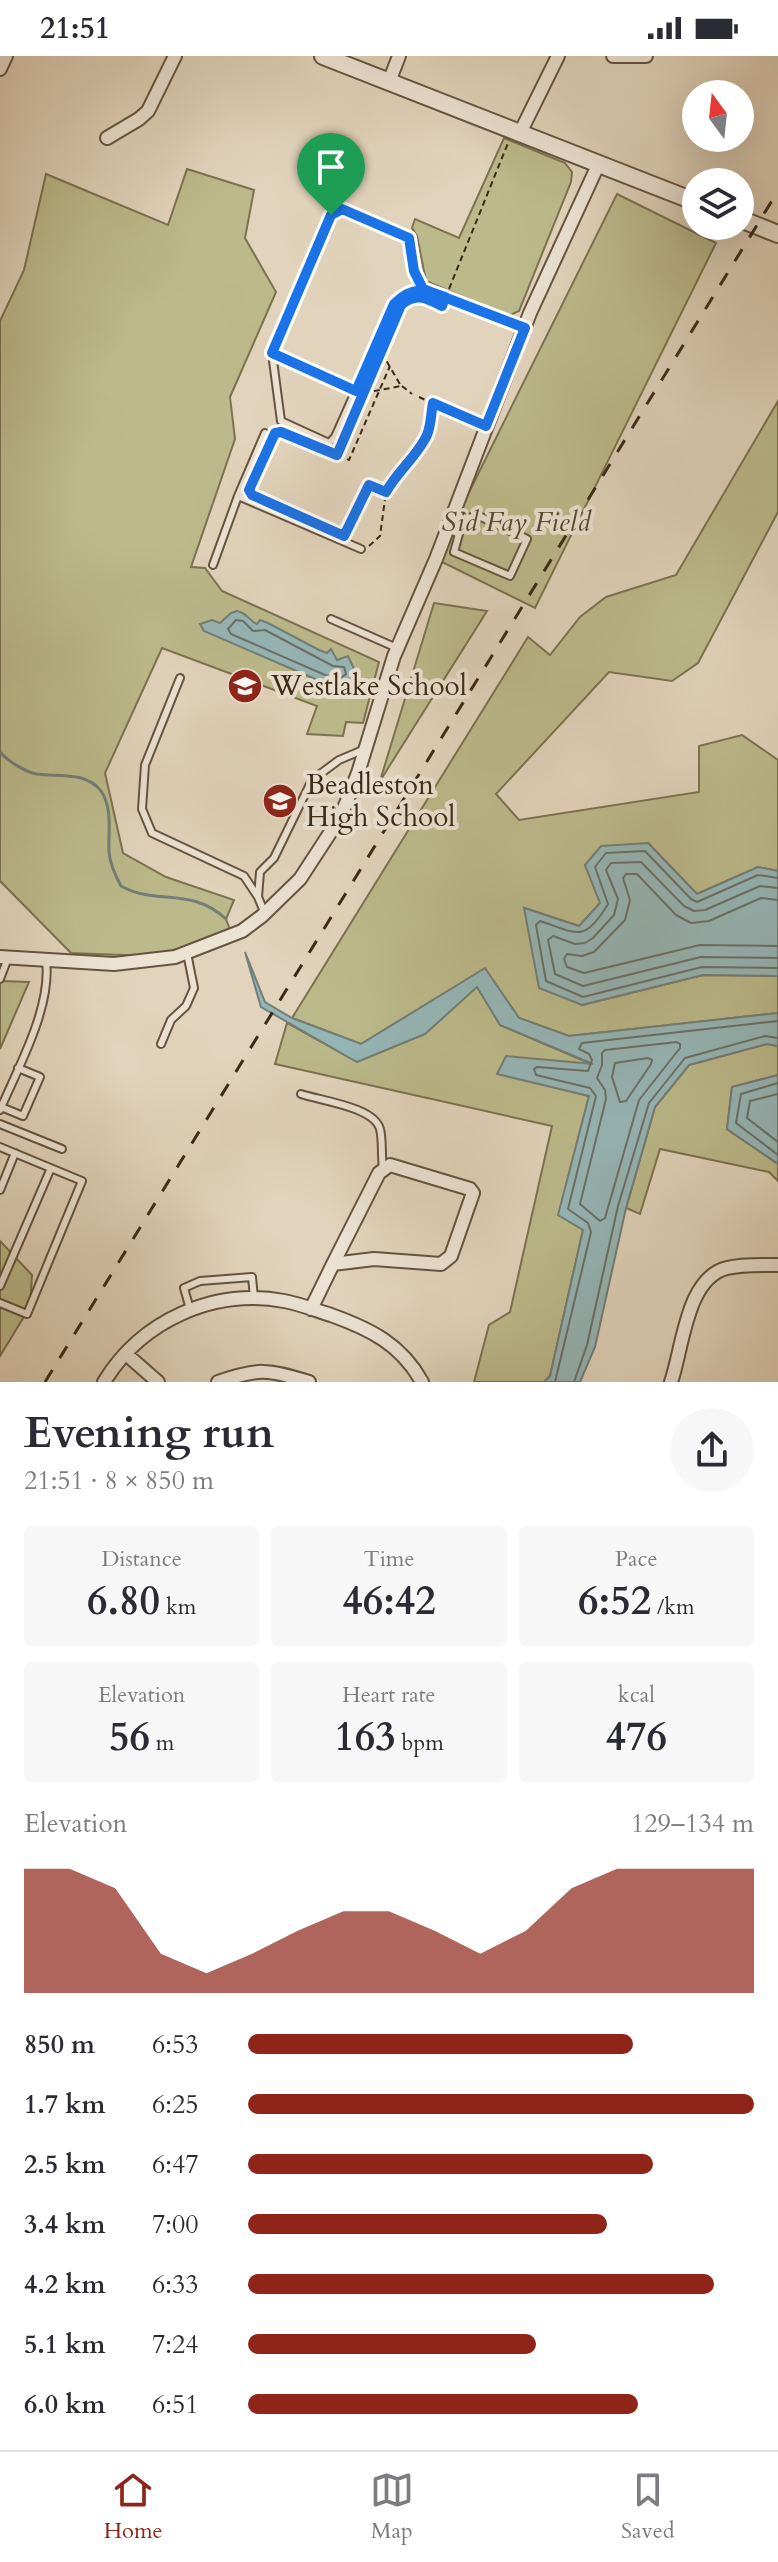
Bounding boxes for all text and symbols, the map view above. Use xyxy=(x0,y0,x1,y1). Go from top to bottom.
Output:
text: 21:51 xyxy=(40,8,110,49)
north arrow xyxy=(682,80,754,152)
map controls xyxy=(682,80,754,240)
pin xyxy=(297,133,365,215)
icon: arrive xyxy=(309,145,353,189)
button: layers xyxy=(682,168,754,240)
park label: Sid Fay Field xyxy=(441,503,592,541)
school or university icon: Westlake School xyxy=(226,667,264,705)
place label: Westlake School xyxy=(270,667,467,705)
place label: Beadleston High School xyxy=(306,766,455,836)
school or university icon: Beadleston High School xyxy=(261,782,299,820)
text: Evening run xyxy=(24,1403,274,1463)
button: share xyxy=(670,1408,754,1492)
text: 21:51 · 8 × 850 m xyxy=(24,1463,214,1498)
text: Distance xyxy=(101,1544,182,1574)
text: Time xyxy=(364,1544,414,1574)
text: Pace xyxy=(615,1544,658,1574)
text: 6.80 xyxy=(87,1574,160,1629)
text: 46:42 xyxy=(342,1574,436,1629)
text: 6:52 xyxy=(578,1574,651,1629)
text: km xyxy=(160,1592,196,1622)
text: /km xyxy=(651,1592,695,1622)
text: Elevation xyxy=(98,1680,185,1710)
text: Heart rate xyxy=(342,1680,436,1710)
text: kcal xyxy=(618,1680,655,1710)
text: 56 xyxy=(109,1710,150,1765)
text: 163 xyxy=(334,1710,396,1765)
text: 476 xyxy=(606,1710,667,1765)
text: m xyxy=(150,1728,174,1758)
text: bpm xyxy=(396,1728,444,1758)
text: Elevation xyxy=(24,1806,127,1841)
text: 129–134 m xyxy=(631,1806,754,1841)
text: 850 m xyxy=(24,2027,95,2062)
text: 6:53 xyxy=(152,2027,199,2062)
text: 1.7 km xyxy=(24,2087,105,2122)
text: 6:25 xyxy=(152,2087,199,2122)
text: 2.5 km xyxy=(24,2147,105,2182)
text: 6:47 xyxy=(152,2147,199,2182)
text: 3.4 km xyxy=(24,2207,105,2242)
text: 7:00 xyxy=(152,2207,199,2242)
text: 4.2 km xyxy=(24,2267,105,2302)
text: 6:33 xyxy=(152,2267,199,2302)
text: 5.1 km xyxy=(24,2327,105,2362)
text: 7:24 xyxy=(152,2327,199,2362)
text: 6.0 km xyxy=(24,2387,105,2422)
text: 6:51 xyxy=(152,2387,199,2422)
tab: Home xyxy=(104,2468,163,2546)
tab: Map xyxy=(370,2468,414,2546)
tab: Saved xyxy=(621,2468,674,2546)

